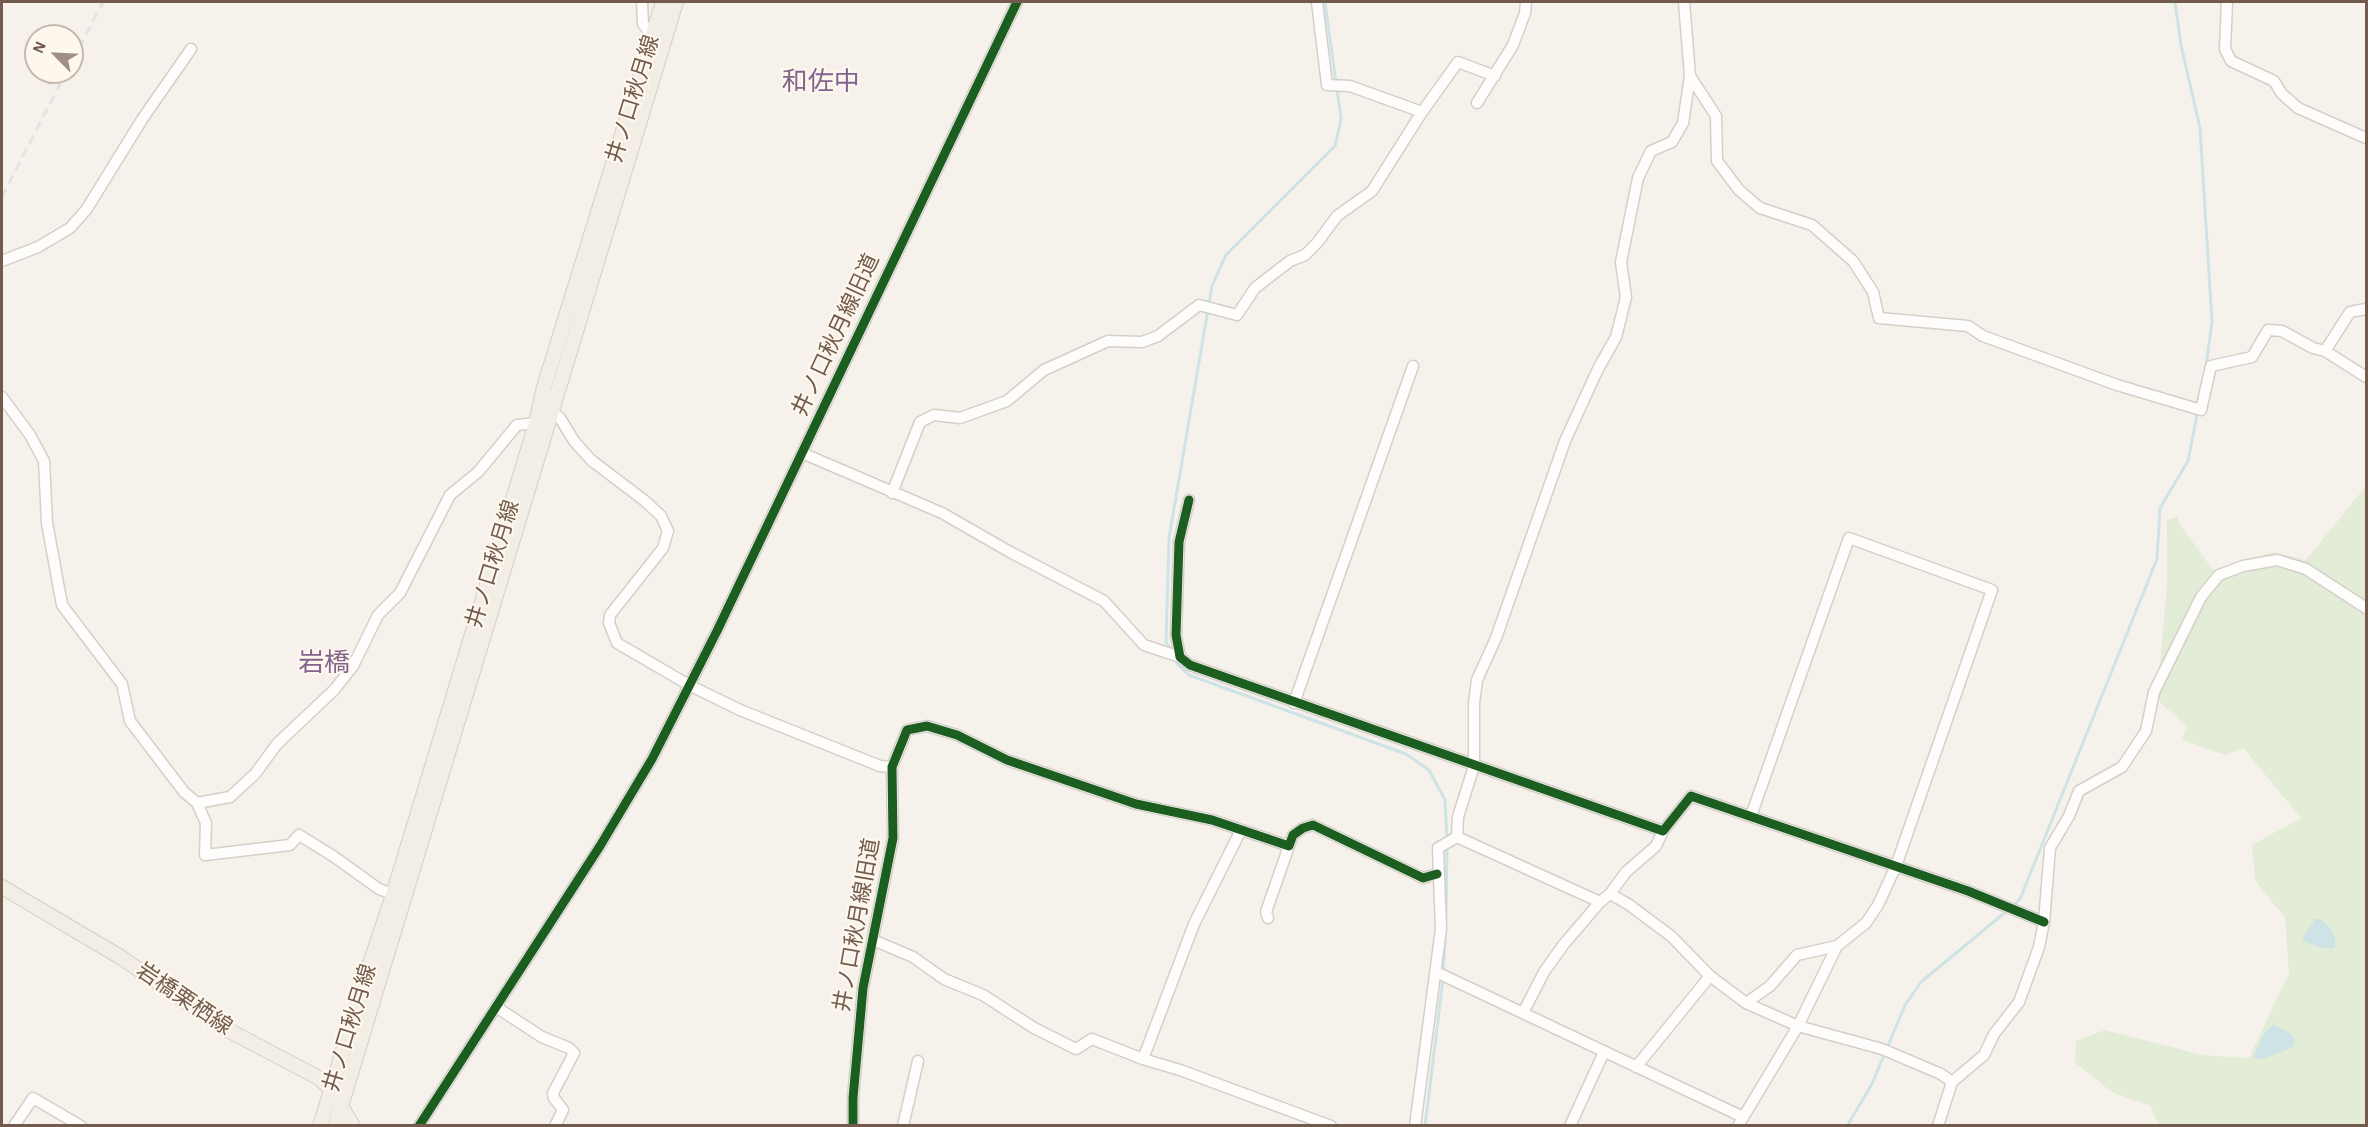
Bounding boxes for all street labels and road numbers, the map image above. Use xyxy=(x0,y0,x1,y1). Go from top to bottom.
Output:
street label: 井ノ口秋月線 xyxy=(601,32,665,166)
street label: 井ノ口秋月線旧道 xyxy=(787,250,885,420)
street label: 井ノ口秋月線 xyxy=(461,497,525,631)
street label: 井ノ口秋月線旧道 xyxy=(829,836,885,1014)
street label: 岩橋栗栖線 xyxy=(131,957,237,1041)
street label: 井ノ口秋月線 xyxy=(318,961,382,1095)

